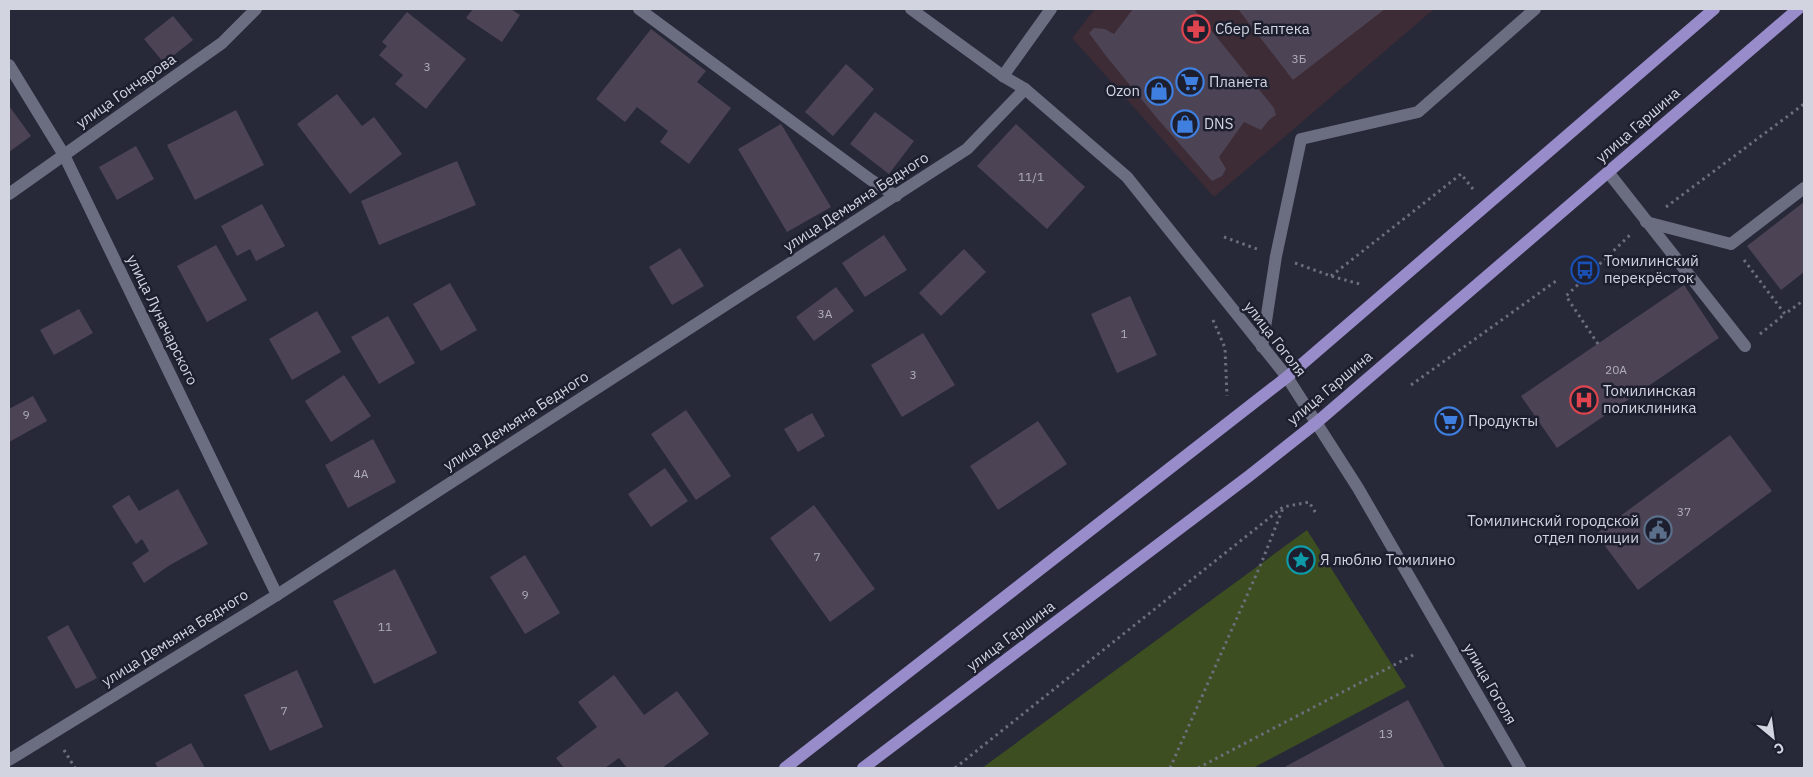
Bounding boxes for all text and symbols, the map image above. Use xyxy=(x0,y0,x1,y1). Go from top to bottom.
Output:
pharmacy icon: Сбер Еаптека xyxy=(1181,14,1211,44)
place label: Сбер Еаптека xyxy=(1215,19,1310,38)
street label: улица Гончарова xyxy=(72,49,179,132)
house number: 3Б xyxy=(1292,51,1306,66)
house number: 3 xyxy=(423,59,431,74)
supermarket icon: Планета xyxy=(1175,67,1205,97)
place label: Планета xyxy=(1209,72,1268,91)
shop icon: Ozon xyxy=(1144,76,1174,106)
place label: Ozon xyxy=(1106,81,1140,100)
street label: улица Гаршина xyxy=(1592,83,1684,166)
shop icon: DNS xyxy=(1170,109,1200,139)
place label: DNS xyxy=(1204,114,1233,133)
street label: улица Демьяна Бедного xyxy=(780,147,932,256)
house number: 11/1 xyxy=(1018,169,1044,184)
street label: улица Луначарского xyxy=(123,251,202,388)
place label: Томилинский перекрёсток xyxy=(1604,251,1699,287)
bus stop icon: Томилинский перекрёсток xyxy=(1570,255,1600,285)
street label: улица Гоголя xyxy=(1240,297,1311,380)
house number: 3А xyxy=(818,306,833,321)
house number: 1 xyxy=(1120,326,1128,341)
street label: улица Гаршина xyxy=(1283,346,1376,429)
house number: 20А xyxy=(1605,362,1627,377)
street label: улица Демьяна Бедного xyxy=(440,366,592,475)
house number: 3 xyxy=(909,367,917,382)
place label: Томилинская поликлиника xyxy=(1603,381,1697,417)
hospital icon: Томилинская поликлиника xyxy=(1569,385,1599,415)
supermarket icon: Продукты xyxy=(1434,406,1464,436)
house number: 9 xyxy=(22,407,30,422)
place label: Продукты xyxy=(1468,411,1538,430)
house number: 4А xyxy=(354,466,369,481)
house number: 37 xyxy=(1677,504,1691,519)
place label: Томилинский городской отдел полиции xyxy=(1467,511,1639,547)
public building icon: Томилинский городской отдел полиции xyxy=(1643,515,1673,545)
place icon: Я люблю Томилино xyxy=(1286,545,1316,575)
house number: 7 xyxy=(813,549,821,564)
place label: Я люблю Томилино xyxy=(1320,550,1455,569)
street label: улица Демьяна Бедного xyxy=(98,585,252,691)
house number: 9 xyxy=(521,587,529,602)
street label: улица Гаршина xyxy=(963,596,1059,675)
house number: 11 xyxy=(378,619,392,634)
street label: улица Гоголя xyxy=(1460,640,1521,728)
house number: 7 xyxy=(280,703,288,718)
north arrow xyxy=(1748,712,1798,762)
house number: 13 xyxy=(1379,726,1393,741)
text: С xyxy=(1771,738,1788,758)

